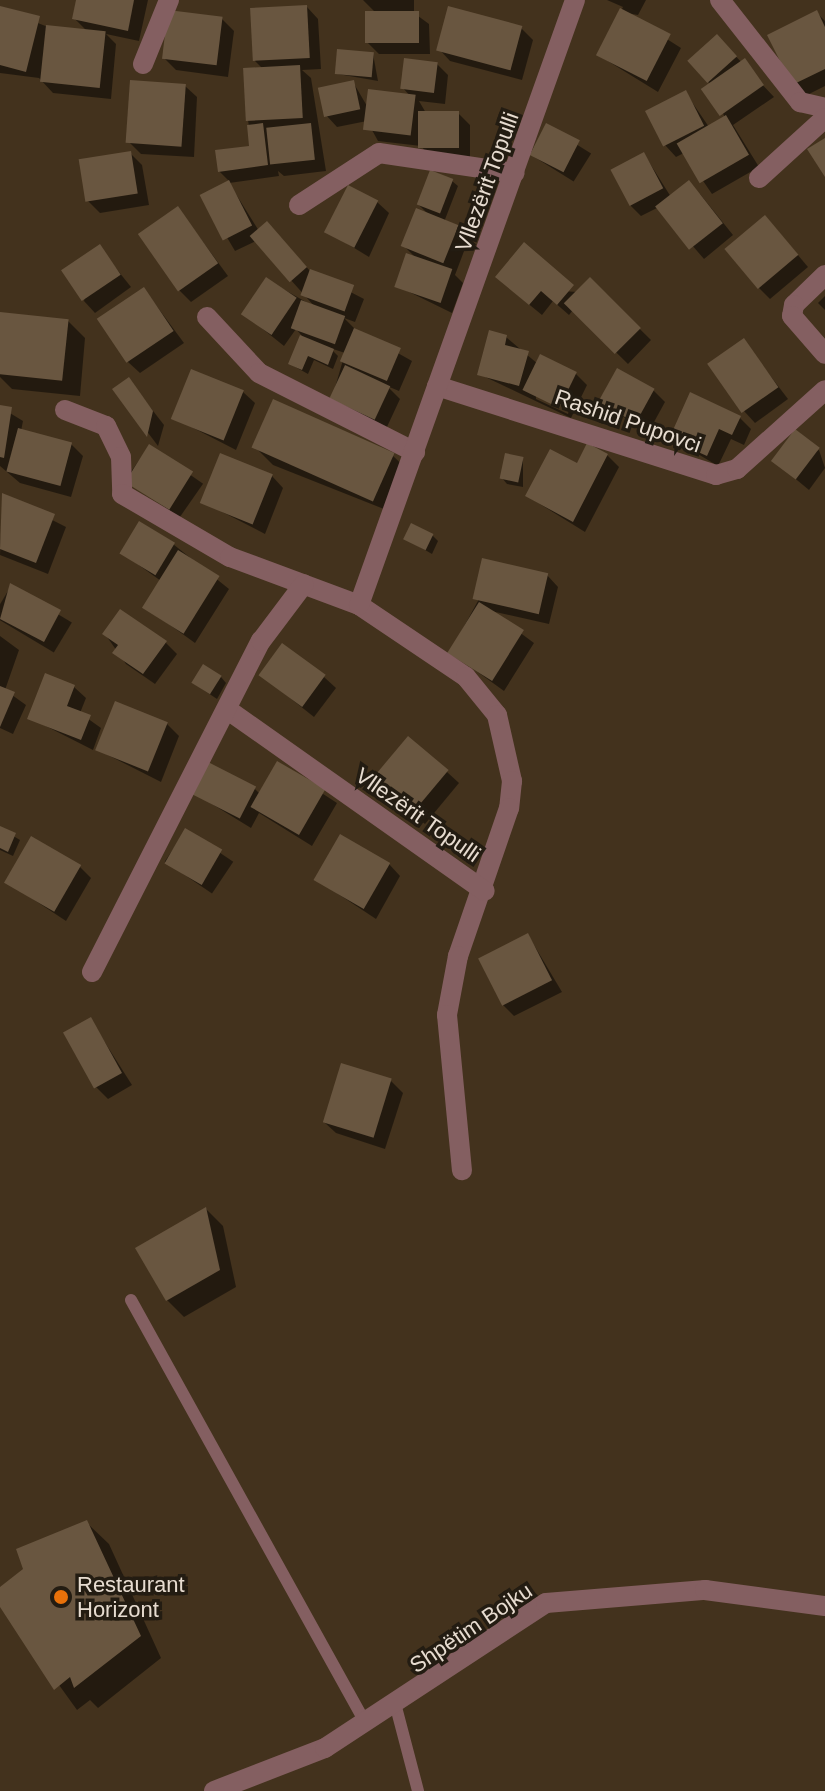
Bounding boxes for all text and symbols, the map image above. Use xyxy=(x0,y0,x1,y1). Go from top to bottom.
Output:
street label: Vllezërit Topulli xyxy=(450,109,524,255)
street label: Rashid Pupovci xyxy=(551,384,705,458)
street label: Vllezërit Topulli xyxy=(350,762,486,868)
place label: Restaurant Horizont xyxy=(77,1571,185,1622)
street label: Shpëtim Bojku xyxy=(405,1577,537,1679)
marker: Restaurant Horizont xyxy=(52,1588,70,1606)

